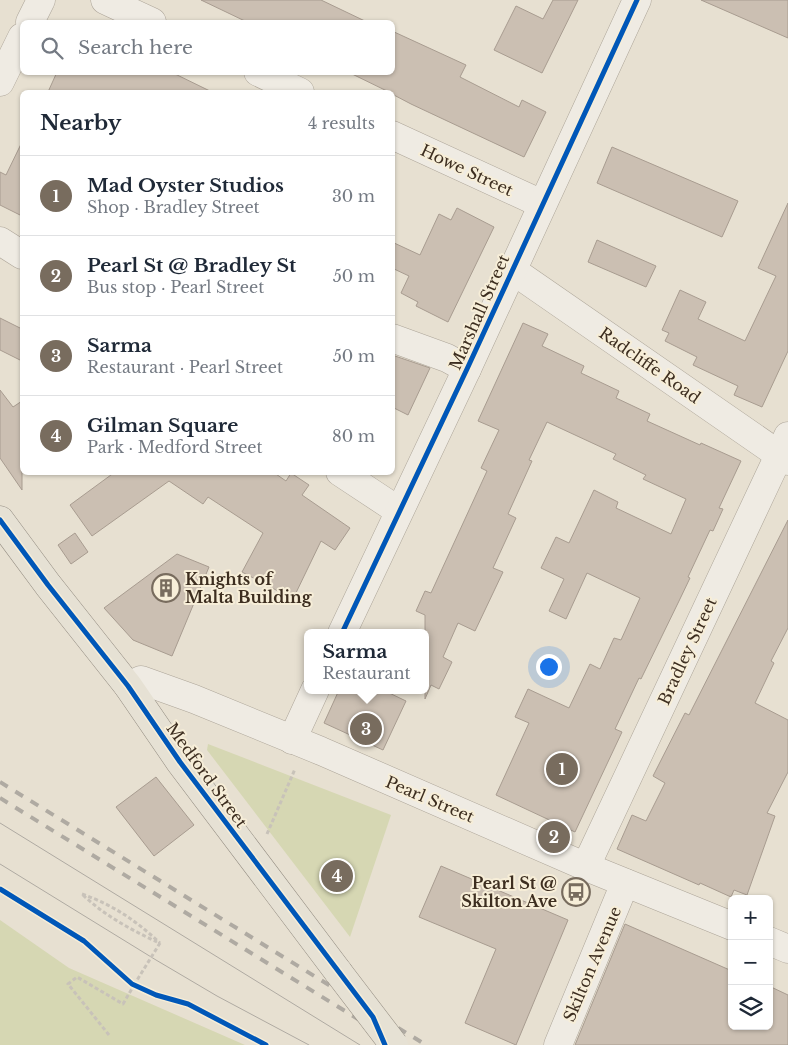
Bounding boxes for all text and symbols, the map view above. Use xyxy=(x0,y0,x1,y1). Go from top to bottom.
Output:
search box xyxy=(20,20,395,75)
icon: search xyxy=(38,34,66,62)
text: Search here xyxy=(78,36,193,59)
text: Nearby xyxy=(40,110,121,136)
text: 4 results xyxy=(308,113,375,133)
street label: Howe Street xyxy=(418,140,516,200)
text: Mad Oyster Studios xyxy=(87,174,284,197)
text: 1 xyxy=(53,186,59,206)
text: 30 m xyxy=(332,186,375,206)
text: Shop · Bradley Street xyxy=(87,197,260,217)
street label: Marshall Street xyxy=(445,251,513,373)
text: Pearl St @ Bradley St xyxy=(87,254,296,277)
text: 2 xyxy=(51,266,61,286)
text: 50 m xyxy=(333,266,375,286)
text: Bus stop · Pearl Street xyxy=(87,277,264,297)
street label: Radcliffe Road xyxy=(595,323,705,408)
text: Sarma xyxy=(87,334,152,357)
text: 3 xyxy=(51,346,61,366)
text: 50 m xyxy=(333,346,375,366)
text: Restaurant · Pearl Street xyxy=(87,357,283,377)
text: Gilman Square xyxy=(87,414,238,437)
text: 4 xyxy=(51,426,61,446)
text: 80 m xyxy=(332,426,375,446)
text: Park · Medford Street xyxy=(87,437,263,457)
place label: Knights of Malta Building xyxy=(185,569,313,607)
building icon: Knights of Malta Building xyxy=(151,573,181,603)
street label: Bradley Street xyxy=(653,594,721,708)
popup xyxy=(304,629,429,694)
text: Sarma xyxy=(322,640,387,663)
your location xyxy=(536,654,562,680)
text: Restaurant xyxy=(322,663,411,683)
pin: 3 xyxy=(350,710,382,748)
street label: Medford Street xyxy=(162,719,252,831)
pin: 1 xyxy=(546,750,578,788)
street label: Pearl Street xyxy=(383,771,477,827)
pin: 2 xyxy=(538,818,570,856)
pin: 4 xyxy=(321,857,353,895)
place label: Pearl St @ Skilton Ave xyxy=(461,873,557,911)
bus stop icon: Pearl St @ Skilton Ave xyxy=(561,877,591,907)
map controls xyxy=(728,895,773,1030)
button: + xyxy=(728,895,773,940)
street label: Skilton Avenue xyxy=(559,903,625,1025)
button: − xyxy=(728,940,773,985)
button: layers xyxy=(728,985,773,1030)

